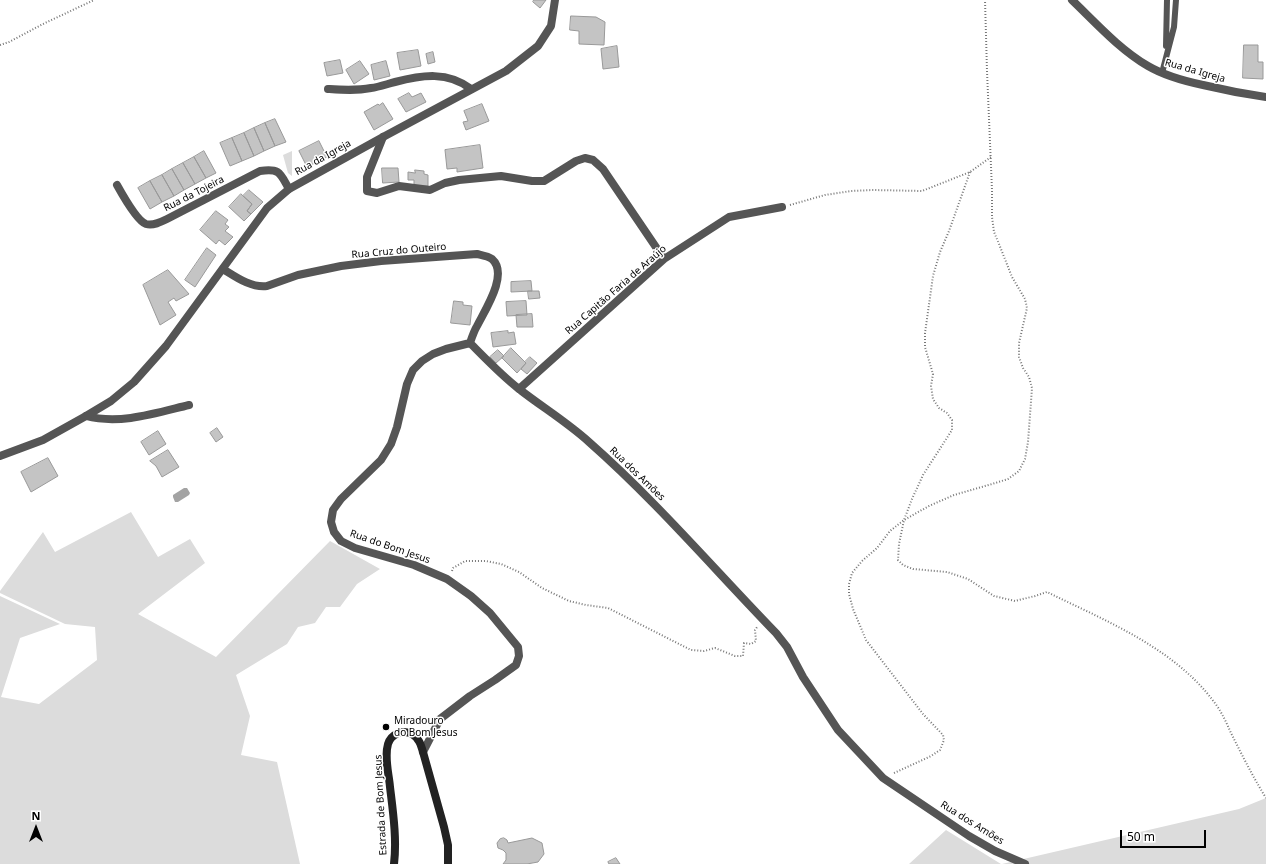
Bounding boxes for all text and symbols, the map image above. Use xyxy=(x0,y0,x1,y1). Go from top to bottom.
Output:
street label: Rua da Igreja xyxy=(1163,57,1227,85)
street label: Rua da Igreja xyxy=(293,138,353,178)
street label: Rua da Tojeira xyxy=(162,174,226,214)
street label: Rua Cruz do Outeiro xyxy=(351,241,447,261)
street label: Rua Capitão Faria de Araújo xyxy=(563,243,669,337)
street label: Rua dos Amões xyxy=(607,445,667,503)
street label: Rua do Bom Jesus xyxy=(348,528,432,566)
place label: Miradouro do Bom Jesus xyxy=(394,715,457,738)
marker: Miradouro do Bom Jesus xyxy=(381,722,391,732)
street label: Estrada de Bom Jesus xyxy=(372,754,390,856)
street label: Rua dos Amões xyxy=(938,799,1006,847)
north arrow xyxy=(16,808,56,848)
text: N xyxy=(32,808,40,823)
scale bar xyxy=(1122,822,1208,848)
text: 50 m xyxy=(1127,828,1155,845)

